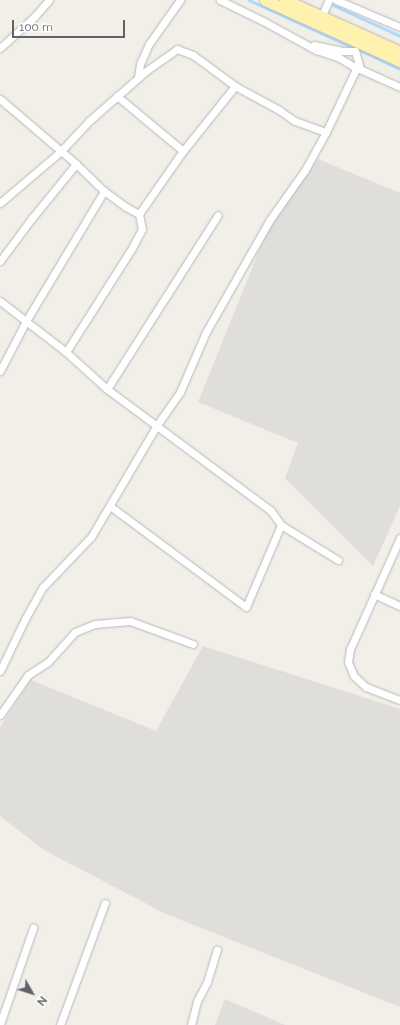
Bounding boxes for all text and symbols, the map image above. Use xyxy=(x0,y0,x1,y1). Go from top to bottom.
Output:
scale bar xyxy=(14,12,127,38)
text: 100 m xyxy=(19,20,53,34)
north arrow xyxy=(12,973,52,1013)
text: N xyxy=(34,994,49,1008)

